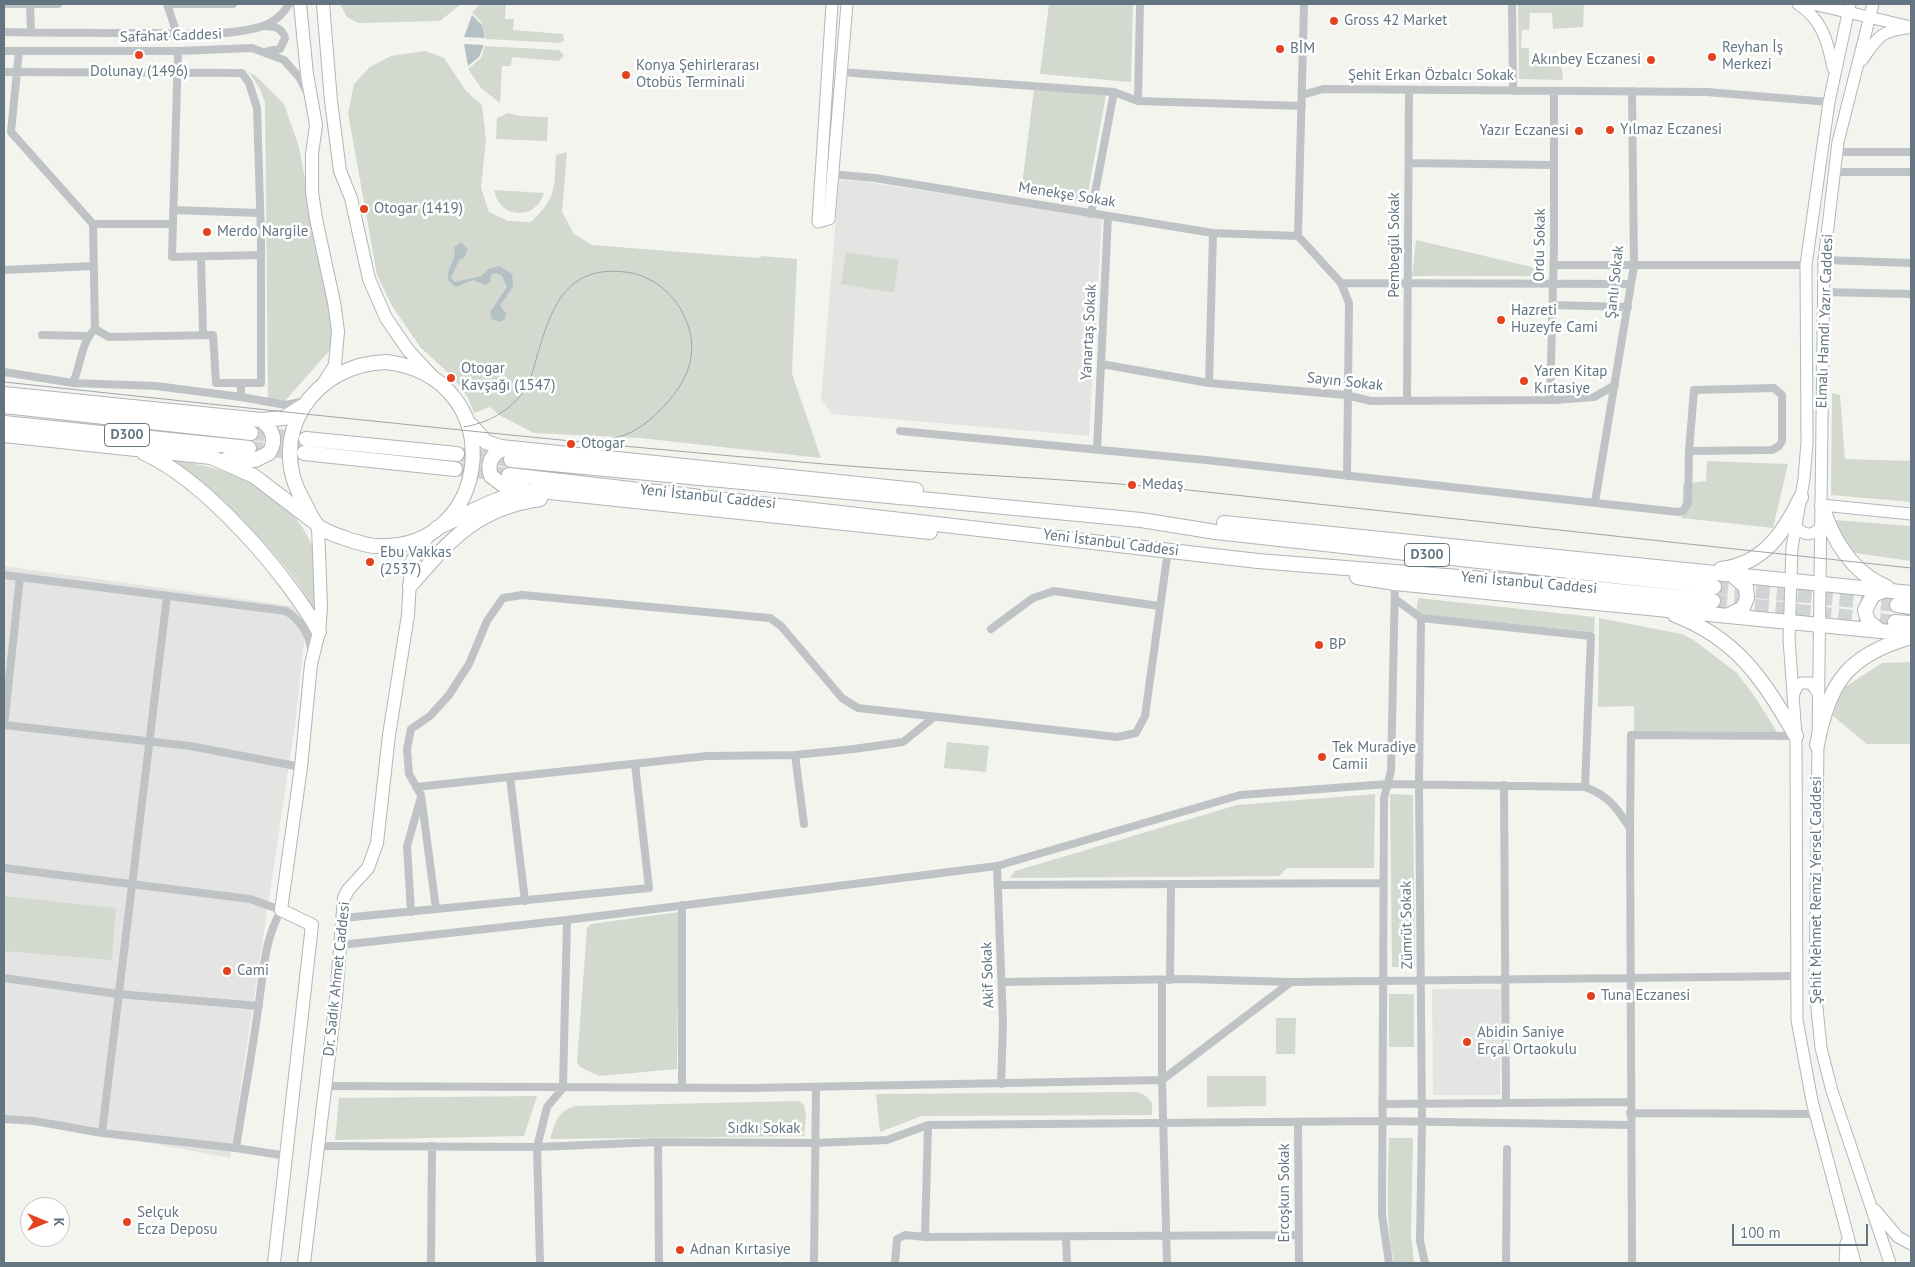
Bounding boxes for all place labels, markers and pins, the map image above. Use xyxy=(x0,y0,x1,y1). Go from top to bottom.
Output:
place label: Gross 42 Market xyxy=(1344,12,1447,30)
marker: Gross 42 Market xyxy=(1328,15,1340,27)
place label: Reyhan İş Merkezi xyxy=(1722,39,1783,74)
place label: BİM xyxy=(1290,40,1315,58)
marker: BİM xyxy=(1274,43,1286,55)
marker: Dolunay (1496) xyxy=(133,49,145,61)
place label: Akınbey Eczanesi xyxy=(1532,51,1641,69)
marker: Reyhan İş Merkezi xyxy=(1706,51,1718,63)
marker: Akınbey Eczanesi xyxy=(1645,54,1657,66)
place label: Konya Şehirlerarası Otobüs Terminali xyxy=(636,57,759,92)
place label: Dolunay (1496) xyxy=(90,63,188,81)
marker: Konya Şehirlerarası Otobüs Terminali xyxy=(620,69,632,81)
place label: Yılmaz Eczanesi xyxy=(1620,121,1722,139)
place label: Yazır Eczanesi xyxy=(1480,122,1569,140)
marker: Yılmaz Eczanesi xyxy=(1604,124,1616,136)
marker: Yazır Eczanesi xyxy=(1573,125,1585,137)
place label: Otogar (1419) xyxy=(374,200,463,218)
marker: Otogar (1419) xyxy=(358,203,370,215)
place label: Merdo Nargile xyxy=(217,223,308,241)
marker: Merdo Nargile xyxy=(201,226,213,238)
place label: Hazreti Huzeyfe Cami xyxy=(1511,302,1598,337)
marker: Hazreti Huzeyfe Cami xyxy=(1495,314,1507,326)
place label: Otogar Kavşağı (1547) xyxy=(461,360,555,395)
place label: Yaren Kitap Kırtasiye xyxy=(1534,363,1607,398)
marker: Otogar Kavşağı (1547) xyxy=(445,372,457,384)
marker: Yaren Kitap Kırtasiye xyxy=(1518,375,1530,387)
place label: Otogar xyxy=(581,435,625,453)
marker: Otogar xyxy=(565,438,577,450)
place label: Medaş xyxy=(1142,476,1183,494)
marker: Medaş xyxy=(1126,479,1138,491)
place label: Ebu Vakkas (2537) xyxy=(380,544,452,579)
marker: Ebu Vakkas (2537) xyxy=(364,556,376,568)
place label: BP xyxy=(1329,636,1346,654)
marker: BP xyxy=(1313,639,1325,651)
place label: Tek Muradiye Camii xyxy=(1332,739,1416,774)
marker: Tek Muradiye Camii xyxy=(1316,751,1328,763)
place label: Cami xyxy=(237,962,269,980)
marker: Cami xyxy=(221,965,233,977)
place label: Tuna Eczanesi xyxy=(1601,987,1690,1005)
marker: Tuna Eczanesi xyxy=(1585,990,1597,1002)
place label: Abidin Saniye Erçal Ortaokulu xyxy=(1477,1024,1577,1059)
marker: Abidin Saniye Erçal Ortaokulu xyxy=(1461,1036,1473,1048)
place label: Selçuk Ecza Deposu xyxy=(137,1204,218,1239)
marker: Selçuk Ecza Deposu xyxy=(121,1216,133,1228)
place label: Adnan Kırtasiye xyxy=(690,1241,791,1259)
marker: Adnan Kırtasiye xyxy=(674,1244,686,1256)

